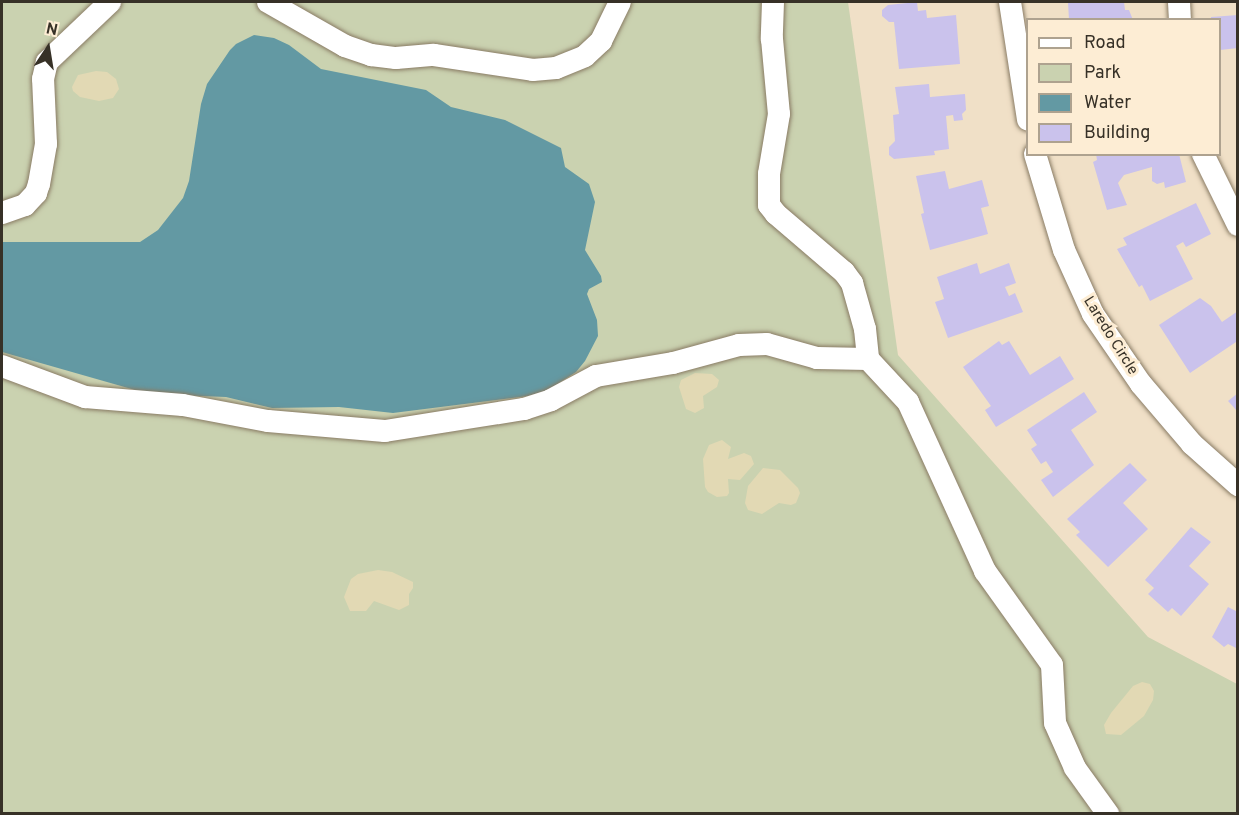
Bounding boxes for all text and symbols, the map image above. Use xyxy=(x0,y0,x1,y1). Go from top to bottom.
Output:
north arrow xyxy=(18,18,78,78)
legend xyxy=(1026,18,1221,156)
text: N xyxy=(44,19,59,41)
text: Road xyxy=(1084,32,1126,55)
text: Park xyxy=(1084,62,1121,85)
text: Water xyxy=(1084,92,1131,115)
text: Building xyxy=(1084,122,1150,145)
street label: Laredo Circle xyxy=(1079,293,1141,379)

